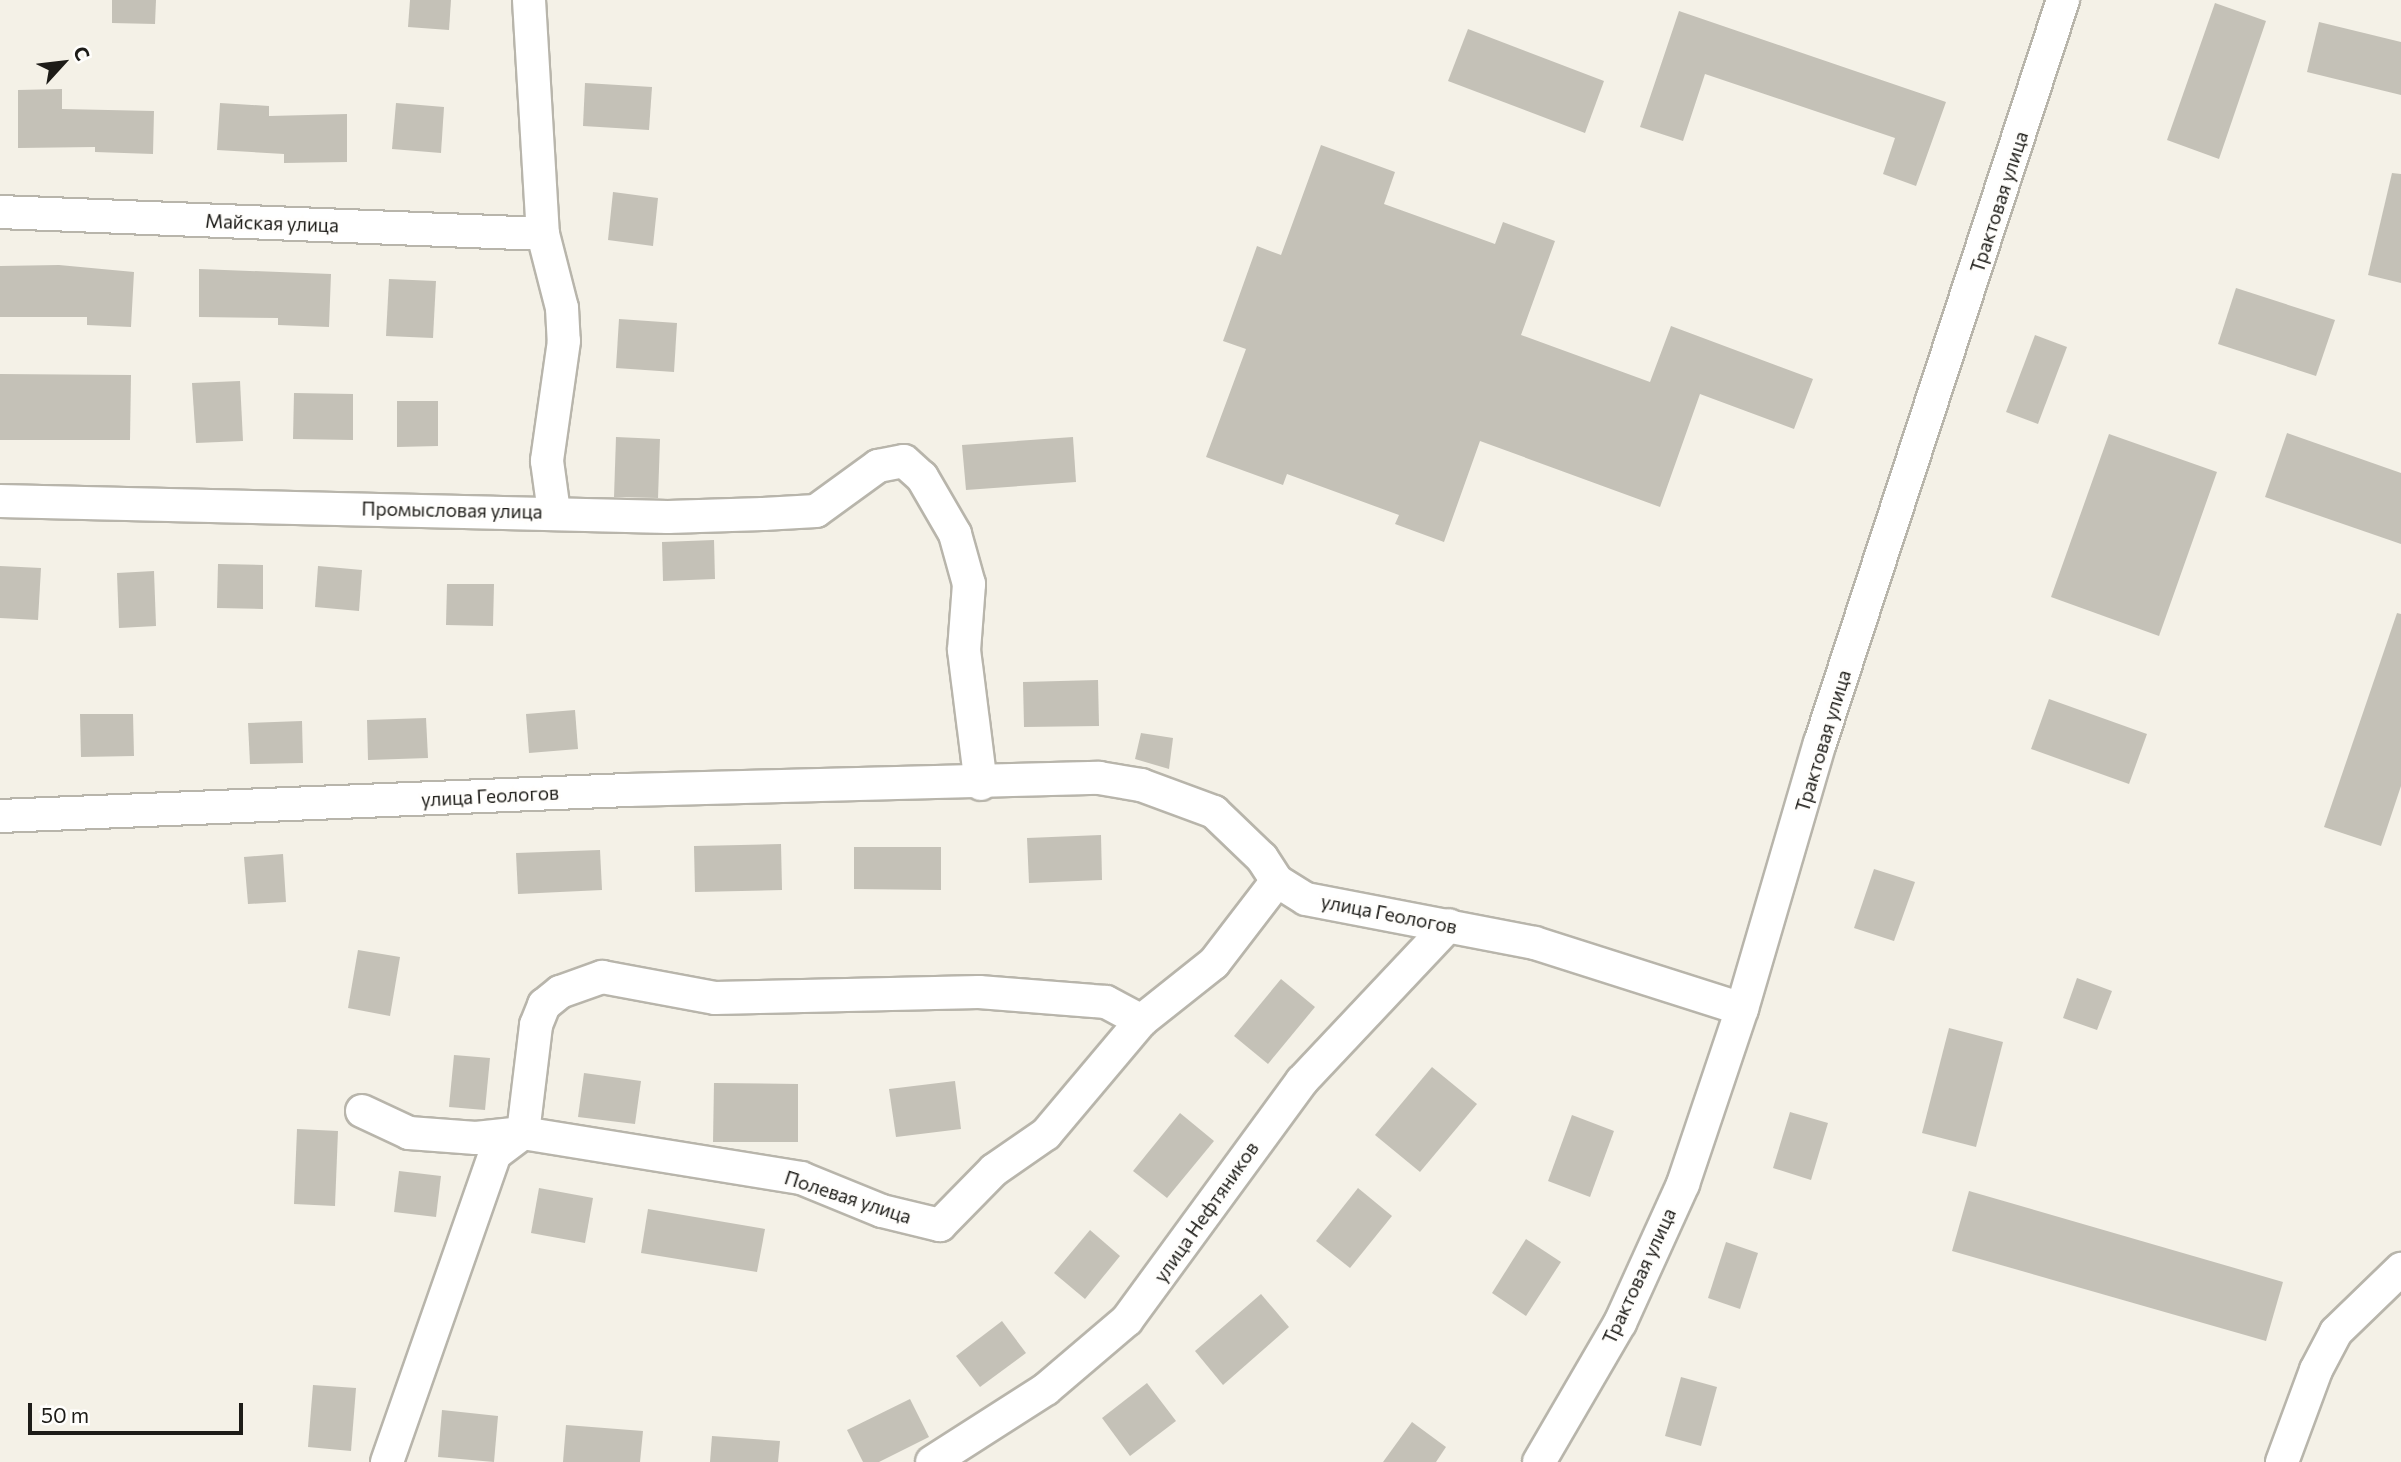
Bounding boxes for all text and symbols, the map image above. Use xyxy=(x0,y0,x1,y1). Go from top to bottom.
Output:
north arrow xyxy=(28,28,98,98)
text: С xyxy=(69,42,95,64)
street label: Трактовая улица xyxy=(1965,128,2033,276)
street label: Майская улица xyxy=(205,209,339,237)
street label: Промысловая улица xyxy=(361,497,543,523)
street label: Трактовая улица xyxy=(1791,667,1855,815)
street label: улица Геологов xyxy=(420,781,560,811)
street label: улица Геологов xyxy=(1319,890,1459,938)
street label: улица Нефтяников xyxy=(1149,1137,1263,1287)
street label: Полевая улица xyxy=(782,1166,914,1228)
street label: Трактовая улица xyxy=(1598,1204,1680,1348)
scale bar xyxy=(32,1388,247,1432)
text: 50 m xyxy=(41,1402,89,1427)

